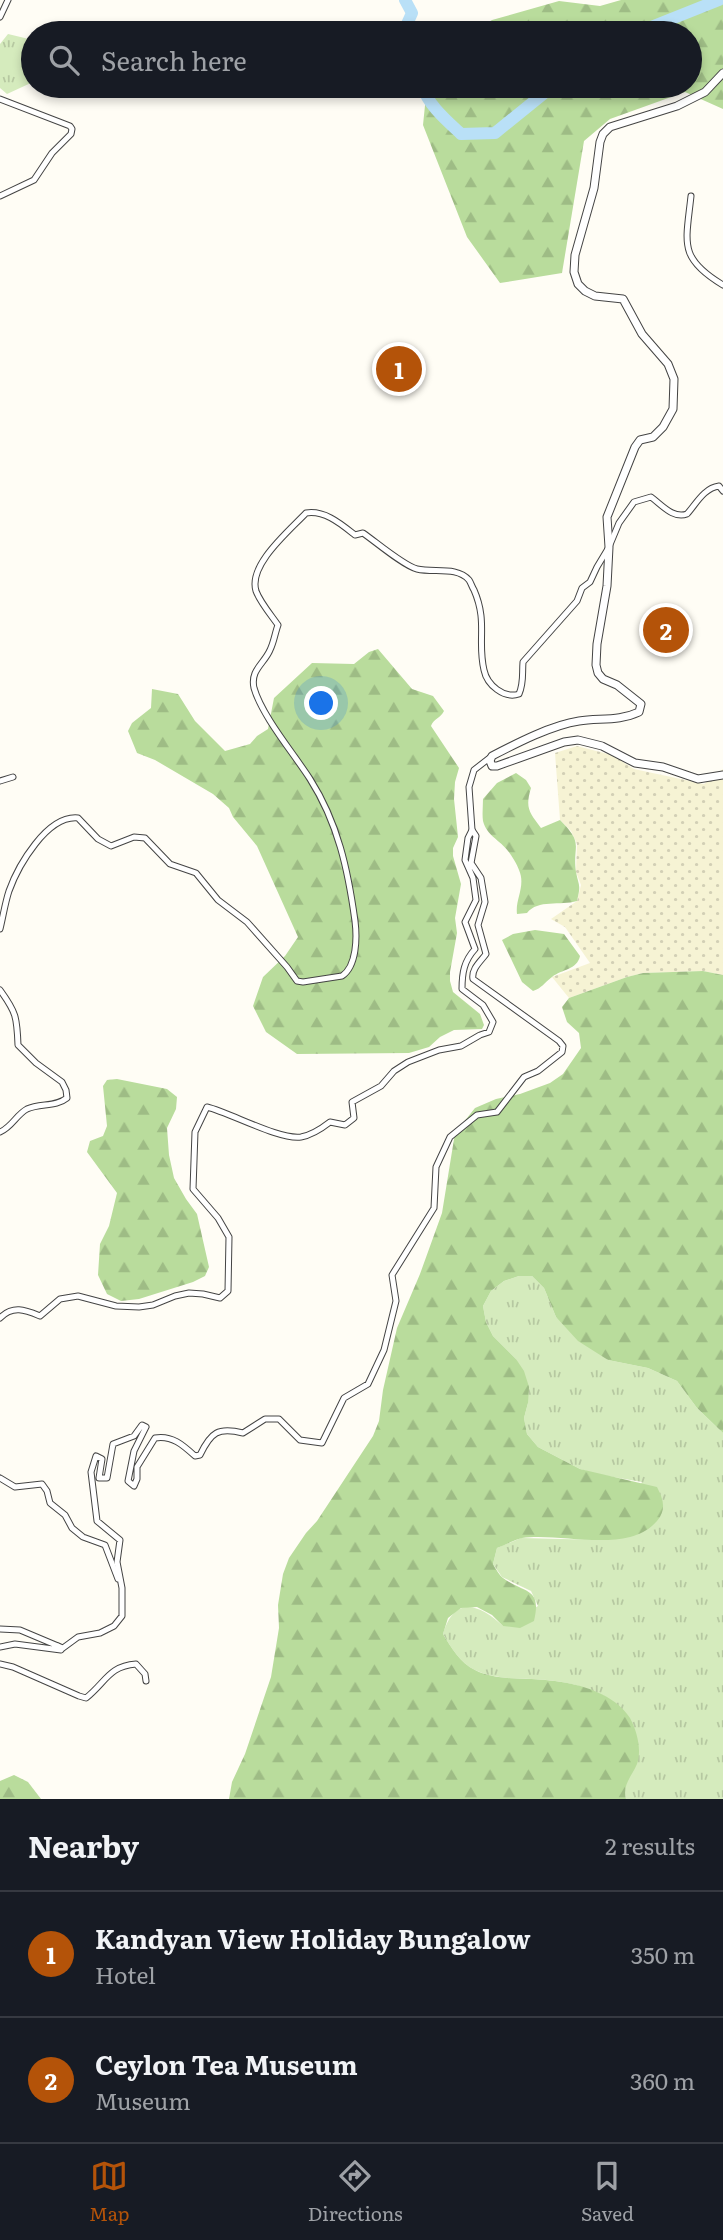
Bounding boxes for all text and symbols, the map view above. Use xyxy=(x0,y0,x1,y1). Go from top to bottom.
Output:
search box xyxy=(21,21,702,98)
text: Search here xyxy=(101,40,247,79)
icon: search xyxy=(45,41,83,79)
pin: 1 xyxy=(376,343,422,395)
pin: 2 xyxy=(643,604,689,656)
your location xyxy=(304,686,338,720)
text: Nearby xyxy=(28,1823,139,1867)
text: 2 results xyxy=(605,1828,695,1862)
text: Kandyan View Holiday Bungalow xyxy=(95,1918,530,1957)
text: 1 xyxy=(46,1937,56,1971)
text: 350 m xyxy=(631,1937,695,1971)
text: Hotel xyxy=(95,1957,156,1991)
text: Ceylon Tea Museum xyxy=(95,2044,358,2083)
text: 2 xyxy=(45,2063,57,2097)
text: 360 m xyxy=(630,2063,695,2097)
text: Museum xyxy=(95,2083,191,2117)
tab: Map xyxy=(89,2157,130,2227)
tab: Directions xyxy=(308,2157,403,2227)
tab: Saved xyxy=(581,2157,634,2227)

